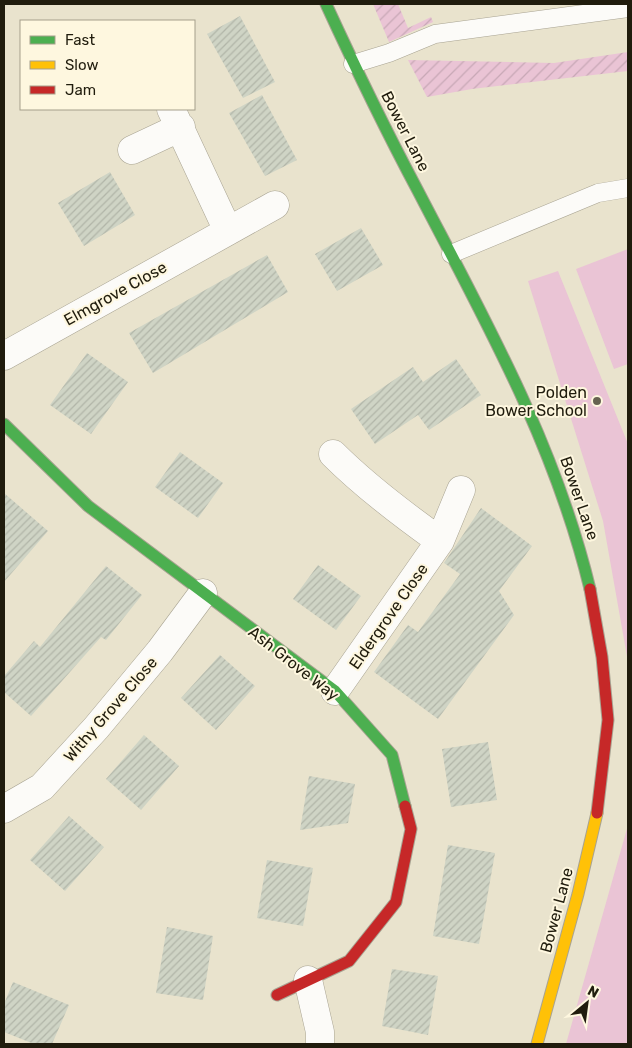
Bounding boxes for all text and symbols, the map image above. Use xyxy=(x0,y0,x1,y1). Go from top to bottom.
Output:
legend xyxy=(20,20,195,110)
text: Fast xyxy=(65,31,95,49)
text: Slow xyxy=(65,56,98,74)
text: Jam xyxy=(65,81,96,99)
street label: Bower Lane xyxy=(377,88,434,174)
street label: Elmgrove Close xyxy=(61,257,170,329)
place label: Polden Bower School xyxy=(485,383,587,420)
marker: Polden Bower School xyxy=(591,395,603,407)
street label: Bower Lane xyxy=(556,454,603,543)
street label: Eldergrove Close xyxy=(345,560,432,673)
street label: Ash Grove Way xyxy=(245,622,343,705)
street label: Withy Grove Close xyxy=(60,653,161,766)
street label: Bower Lane xyxy=(536,865,577,955)
north arrow xyxy=(562,978,612,1028)
text: N xyxy=(585,982,602,1002)

